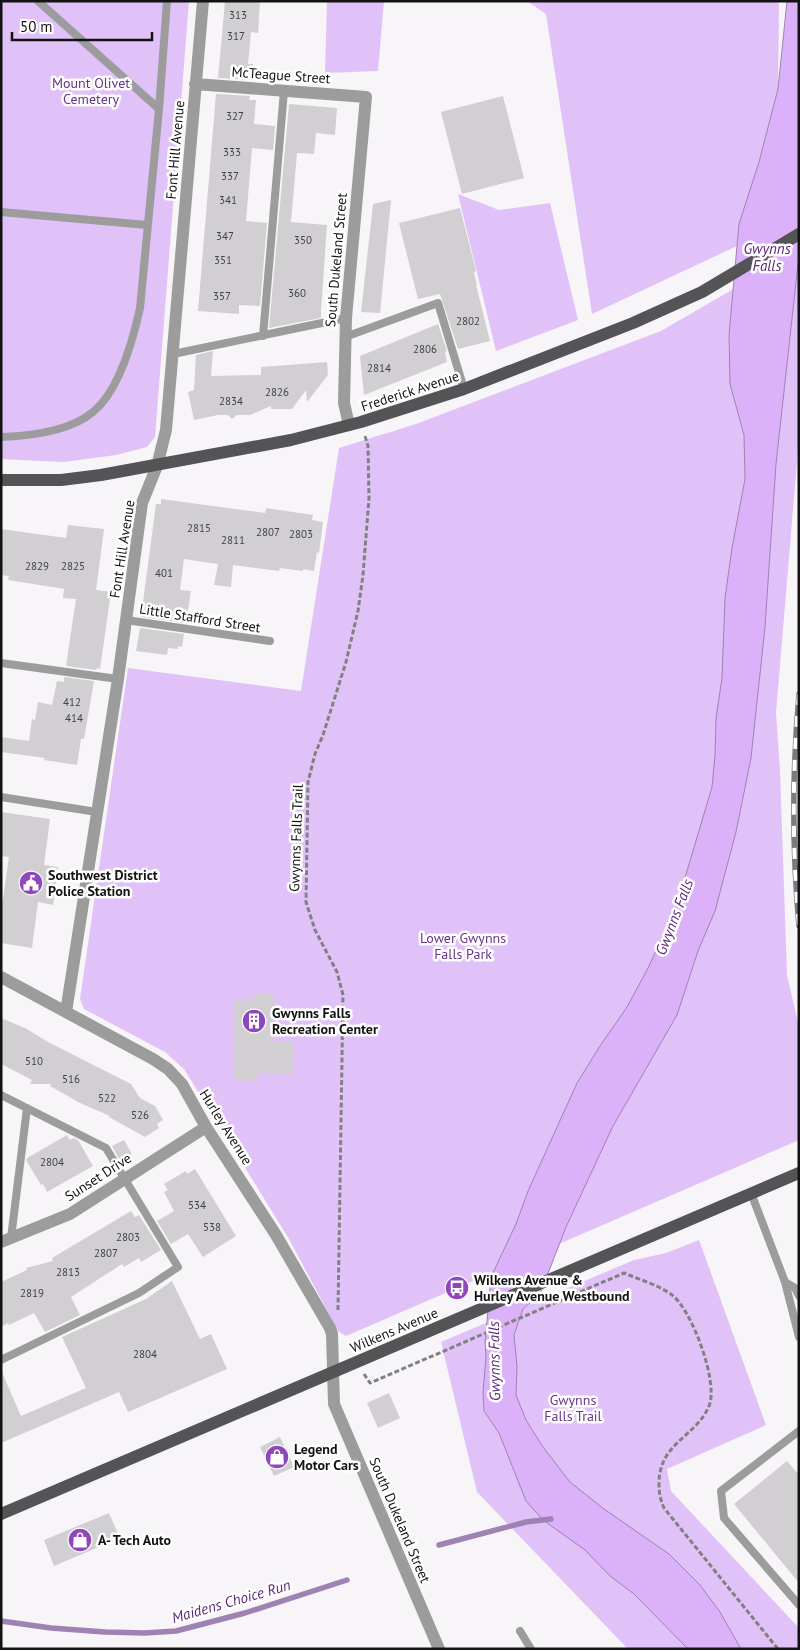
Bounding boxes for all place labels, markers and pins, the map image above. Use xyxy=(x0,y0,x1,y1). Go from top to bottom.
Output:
place label: Southwest District Police Station xyxy=(48,866,158,900)
public building icon: Southwest District Police Station xyxy=(18,870,44,896)
place label: Gwynns Falls Recreation Center xyxy=(272,1004,378,1038)
building icon: Gwynns Falls Recreation Center xyxy=(241,1008,267,1034)
place label: Wilkens Avenue & Hurley Avenue Westbound xyxy=(474,1271,630,1305)
bus stop icon: Wilkens Avenue & Hurley Avenue Westbound xyxy=(444,1275,470,1301)
place label: Legend Motor Cars xyxy=(294,1440,359,1474)
shop icon: Legend Motor Cars xyxy=(264,1444,290,1470)
shop icon: A- Tech Auto xyxy=(67,1527,93,1553)
place label: A- Tech Auto xyxy=(98,1531,172,1549)

